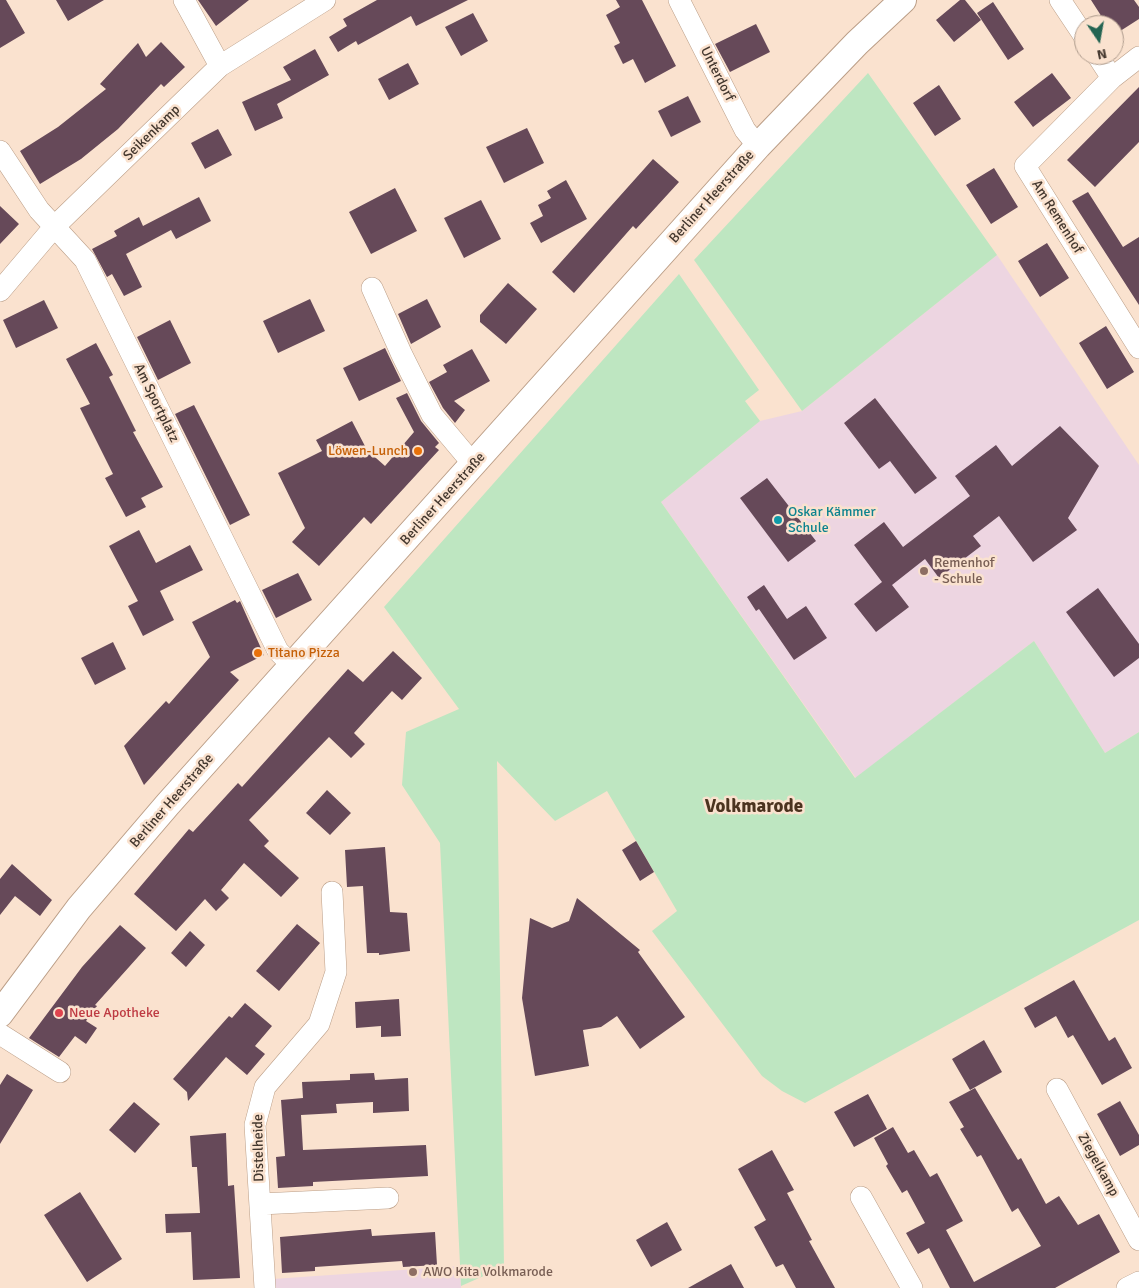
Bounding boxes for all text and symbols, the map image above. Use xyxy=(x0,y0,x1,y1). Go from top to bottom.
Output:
north arrow xyxy=(1074,15,1124,65)
street label: Unterdorf xyxy=(696,44,738,104)
text: N xyxy=(1095,45,1109,64)
street label: Seikenkamp xyxy=(120,102,184,164)
street label: Berliner Heerstraße xyxy=(666,147,758,247)
street label: Am Remenhof xyxy=(1028,177,1086,257)
street label: Am Sportplatz xyxy=(130,361,182,445)
place label: Löwen-Lunch xyxy=(328,443,408,459)
marker: Löwen-Lunch xyxy=(412,445,424,457)
street label: Berliner Heerstraße xyxy=(397,449,489,549)
place label: Oskar Kämmer Schule xyxy=(788,504,876,536)
marker: Oskar Kämmer Schule xyxy=(772,514,784,526)
place label: Remenhof - Schule xyxy=(934,555,995,588)
marker: Remenhof - Schule xyxy=(918,565,930,577)
place label: Titano Pizza xyxy=(268,645,340,661)
marker: Titano Pizza xyxy=(252,647,264,659)
street label: Berliner Heerstraße xyxy=(127,751,217,851)
district label: Volkmarode xyxy=(705,796,803,818)
place label: Neue Apotheke xyxy=(69,1005,160,1021)
marker: Neue Apotheke xyxy=(53,1007,65,1019)
street label: Distelheide xyxy=(250,1114,268,1182)
street label: Ziegelkamp xyxy=(1074,1130,1122,1200)
place label: AWO Kita Volkmarode xyxy=(423,1264,553,1280)
marker: AWO Kita Volkmarode xyxy=(407,1266,419,1278)

